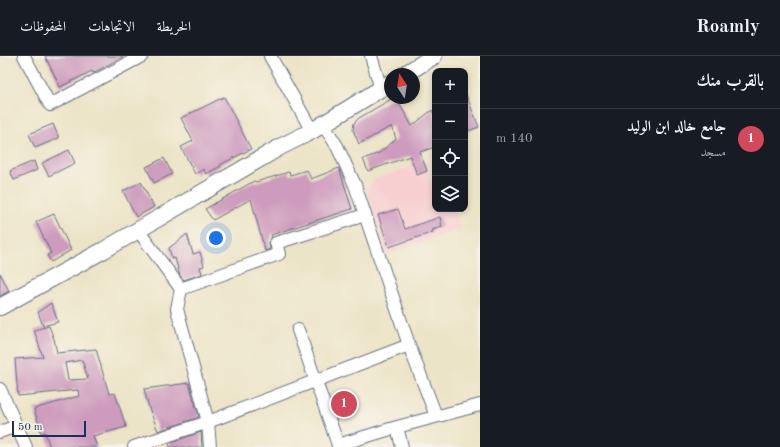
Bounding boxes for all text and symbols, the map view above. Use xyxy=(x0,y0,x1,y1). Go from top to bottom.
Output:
text: Roamly xyxy=(696,18,760,37)
text: المحفوظات xyxy=(20,20,66,34)
text: الاتجاهات xyxy=(88,20,135,34)
text: الخريطة xyxy=(157,20,191,34)
north arrow xyxy=(384,68,420,104)
map controls xyxy=(432,68,468,212)
button: + xyxy=(432,68,468,104)
text: بالقرب منك xyxy=(696,73,764,90)
button: − xyxy=(432,104,468,140)
text: جامع خالد ابن الوليد xyxy=(627,120,726,135)
text: 140 m xyxy=(496,132,533,145)
text: 1 xyxy=(747,132,755,145)
button: locate xyxy=(432,140,468,176)
text: مسجد xyxy=(700,146,726,159)
button: layers xyxy=(432,176,468,212)
your location xyxy=(206,228,226,248)
pin: 1 xyxy=(331,389,357,419)
scale bar xyxy=(12,419,86,438)
text: 50 m xyxy=(18,422,43,433)

